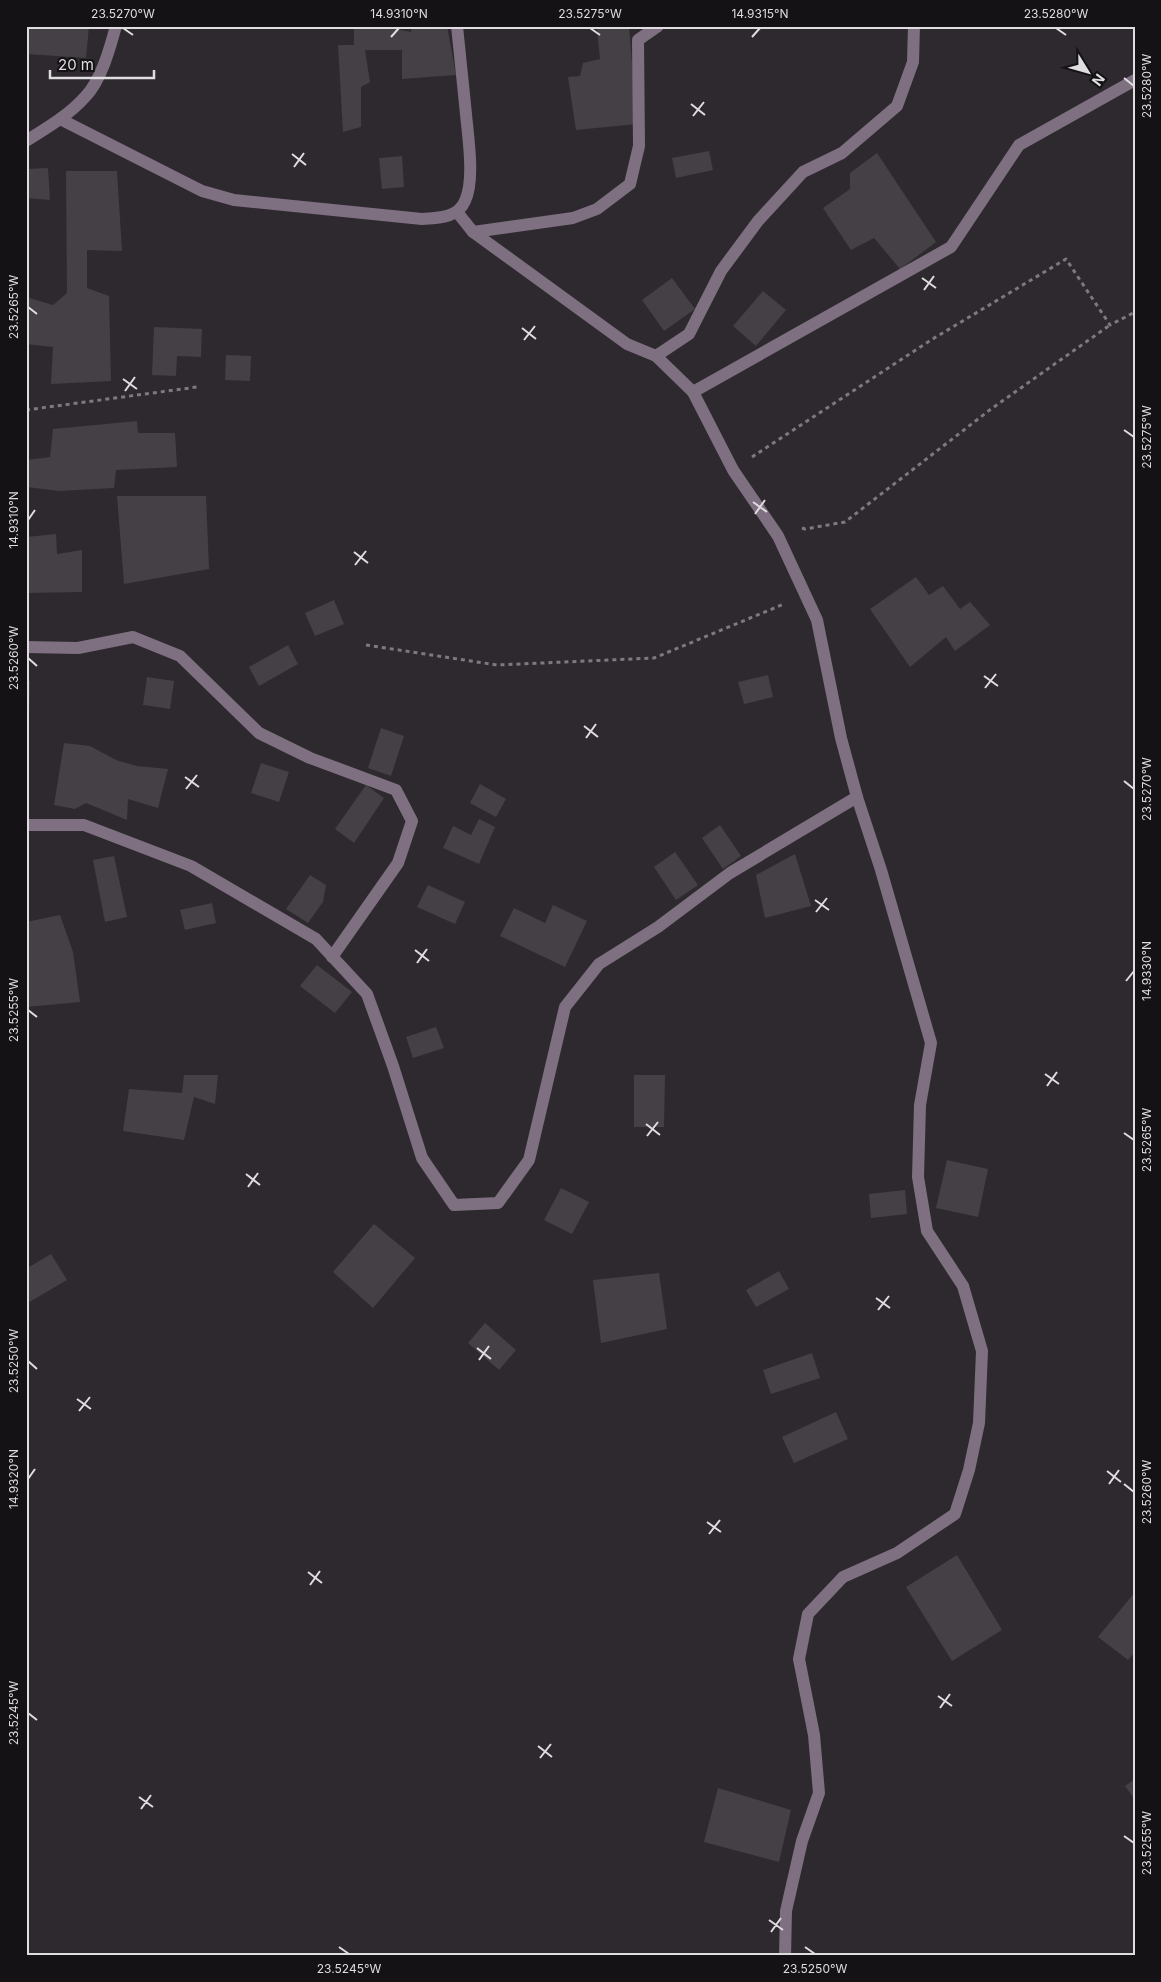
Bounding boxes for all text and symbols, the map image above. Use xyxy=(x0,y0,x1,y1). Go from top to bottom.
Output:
text: 23.5270°W xyxy=(91,6,155,21)
text: 14.9310°N xyxy=(370,6,428,21)
text: 23.5275°W xyxy=(558,6,622,21)
text: 14.9315°N xyxy=(731,6,789,21)
text: 23.5280°W xyxy=(1024,6,1088,21)
scale bar xyxy=(50,48,154,80)
north arrow xyxy=(1064,48,1114,98)
text: 23.5280°W xyxy=(1139,54,1154,118)
text: 20 m xyxy=(58,55,94,74)
text: N xyxy=(1089,71,1109,90)
text: 23.5265°W xyxy=(6,275,21,339)
text: 23.5275°W xyxy=(1139,405,1154,469)
text: 14.9310°N xyxy=(6,491,21,549)
text: 23.5260°W xyxy=(6,625,21,690)
text: 23.5270°W xyxy=(1139,757,1154,821)
text: 14.9330°N xyxy=(1139,941,1154,1001)
text: 23.5255°W xyxy=(6,978,21,1042)
text: 23.5265°W xyxy=(1139,1108,1154,1172)
text: 23.5250°W xyxy=(6,1329,21,1393)
text: 14.9320°N xyxy=(6,1449,21,1509)
text: 23.5260°W xyxy=(1139,1459,1154,1524)
text: 23.5245°W xyxy=(6,1681,21,1745)
text: 23.5255°W xyxy=(1139,1811,1154,1875)
text: 23.5245°W xyxy=(317,1961,381,1976)
text: 23.5250°W xyxy=(783,1961,847,1976)

